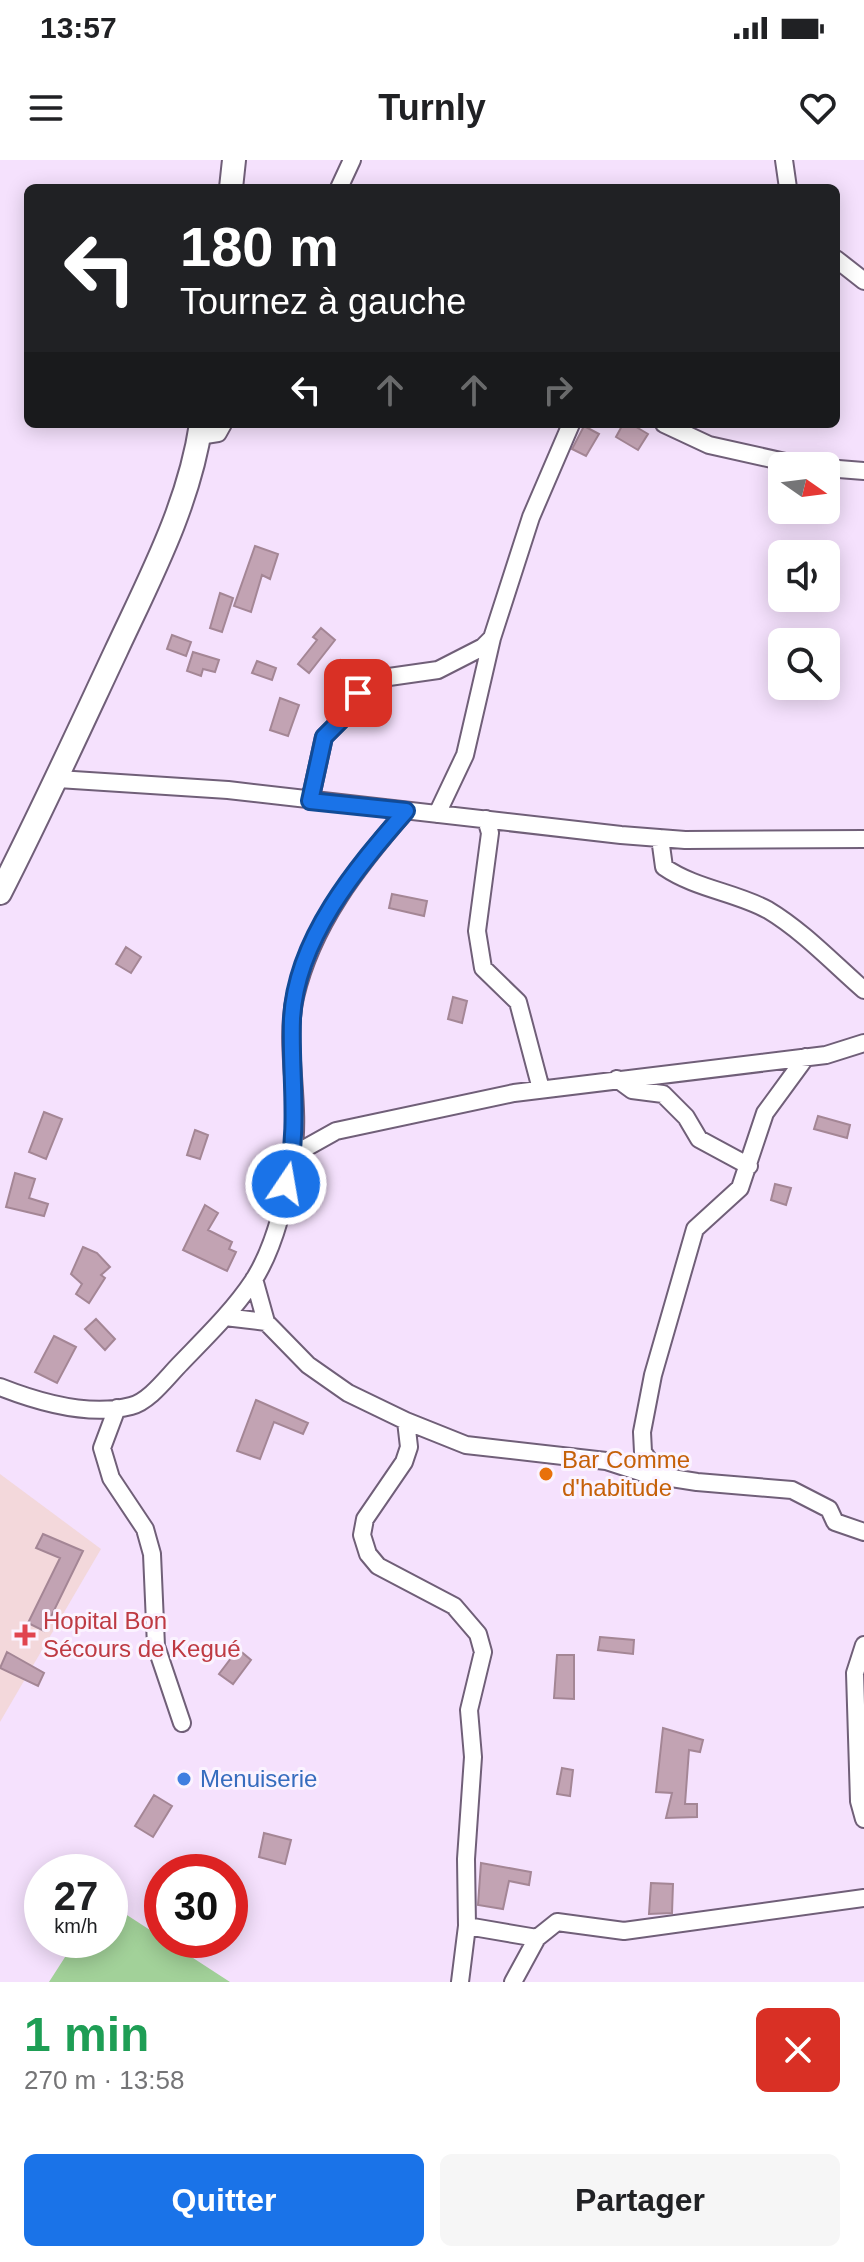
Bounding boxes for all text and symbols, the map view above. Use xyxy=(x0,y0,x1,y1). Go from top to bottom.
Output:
text: 13:57 xyxy=(40,11,117,44)
icon: menu xyxy=(24,86,68,130)
icon: heart xyxy=(796,86,840,130)
text: Turnly xyxy=(378,87,486,128)
text: 180 m xyxy=(180,215,339,278)
icon: left xyxy=(48,216,152,320)
text: Tournez à gauche xyxy=(180,281,466,322)
icon: left xyxy=(284,368,328,412)
icon: ahead xyxy=(368,368,412,412)
icon: ahead xyxy=(452,368,496,412)
icon: right xyxy=(536,368,580,412)
north arrow xyxy=(768,452,840,524)
map controls xyxy=(768,452,840,700)
button: sound xyxy=(768,540,840,612)
button: search xyxy=(768,628,840,700)
pin xyxy=(324,659,392,727)
icon: arrive xyxy=(336,671,380,715)
position arrow xyxy=(244,1142,328,1226)
place label: Bar Comme d'habitude xyxy=(562,1446,690,1501)
marker: Bar Comme d'habitude xyxy=(537,1465,555,1483)
place label: Hopital Bon Sécours de Kegué xyxy=(43,1607,240,1662)
marker: Hopital Bon Sécours de Kegué xyxy=(14,1624,36,1646)
place label: Menuiserie xyxy=(200,1765,317,1792)
marker: Menuiserie xyxy=(175,1770,193,1788)
speed limit sign: 30 xyxy=(144,1854,248,1958)
text: 27 xyxy=(54,1874,98,1918)
text: km/h xyxy=(54,1915,98,1937)
text: 1 min xyxy=(24,2008,149,2061)
button: close xyxy=(756,2008,840,2092)
text: 270 m · 13:58 xyxy=(24,2065,184,2095)
button: Quitter xyxy=(24,2154,424,2246)
button: Partager xyxy=(440,2154,840,2246)

